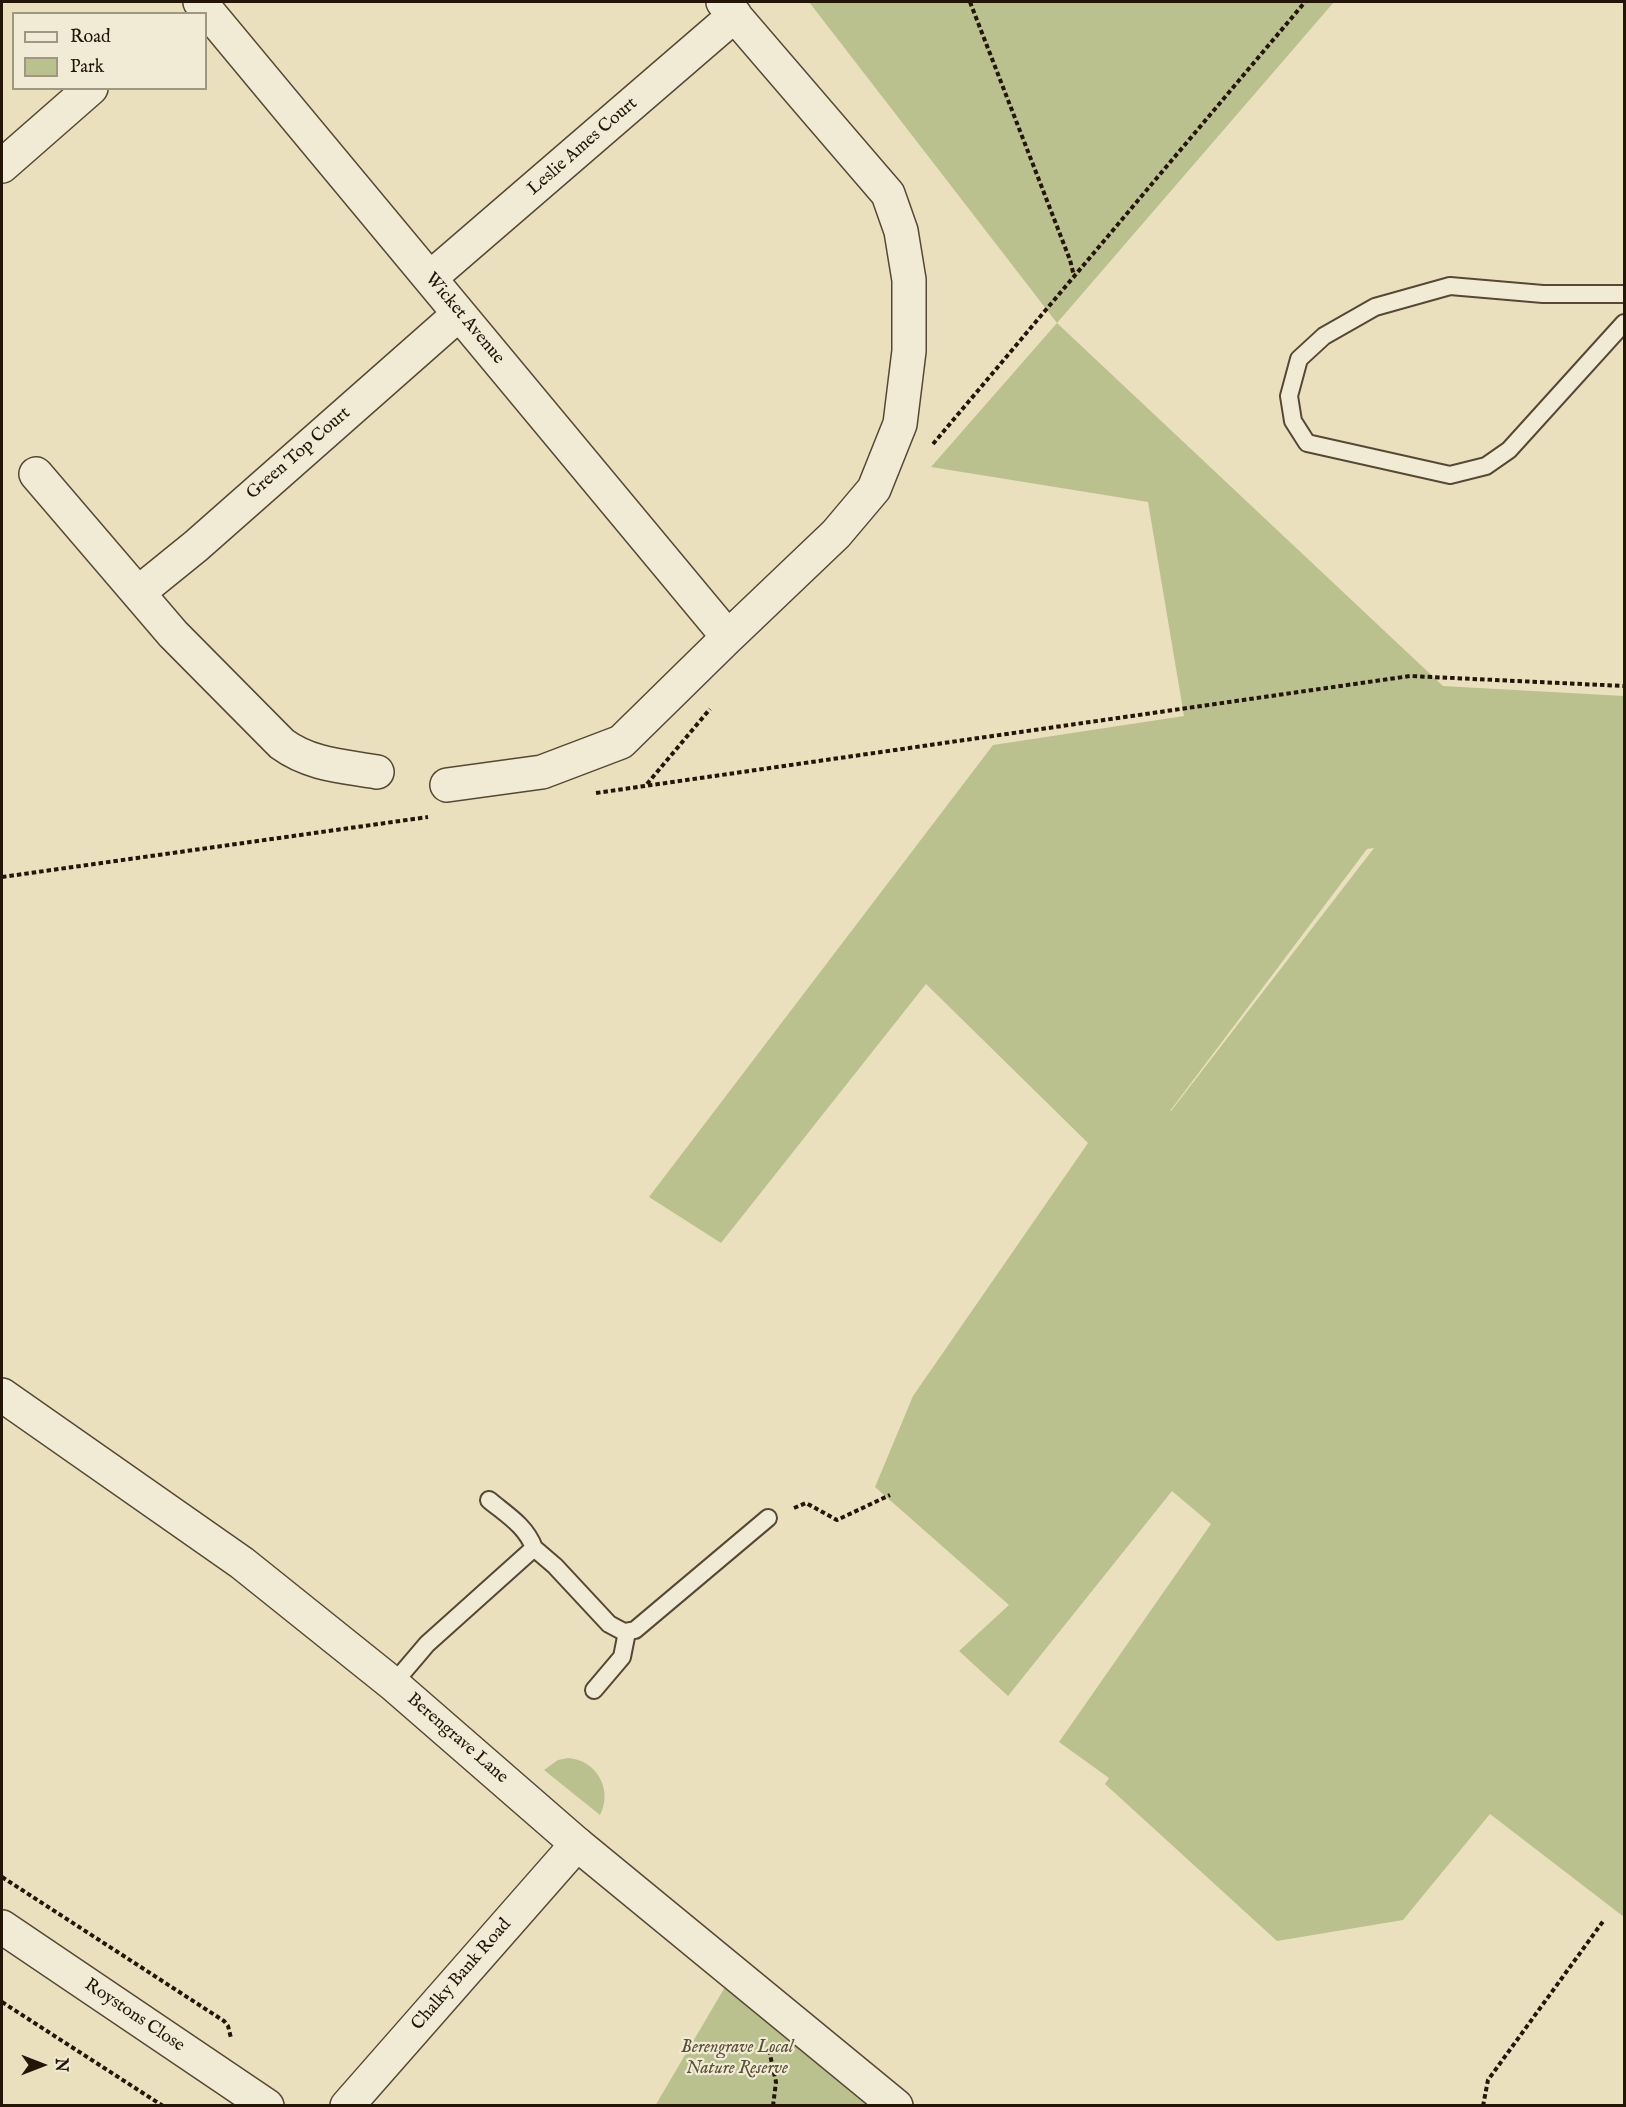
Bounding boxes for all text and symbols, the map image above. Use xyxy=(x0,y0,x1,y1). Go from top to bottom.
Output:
legend xyxy=(12,12,207,90)
text: Road xyxy=(70,26,111,49)
text: Park xyxy=(70,56,104,79)
street label: Leslie Ames Court xyxy=(524,93,642,201)
street label: Wicket Avenue xyxy=(420,269,508,369)
street label: Green Top Court xyxy=(243,403,355,505)
street label: Berengrave Lane xyxy=(402,1689,512,1789)
street label: Chalky Bank Road xyxy=(408,1915,516,2035)
street label: Roystons Close xyxy=(80,1975,188,2057)
north arrow xyxy=(12,2035,72,2095)
park label: Berengrave Local Nature Reserve xyxy=(681,2037,793,2080)
text: N xyxy=(50,2058,70,2072)

